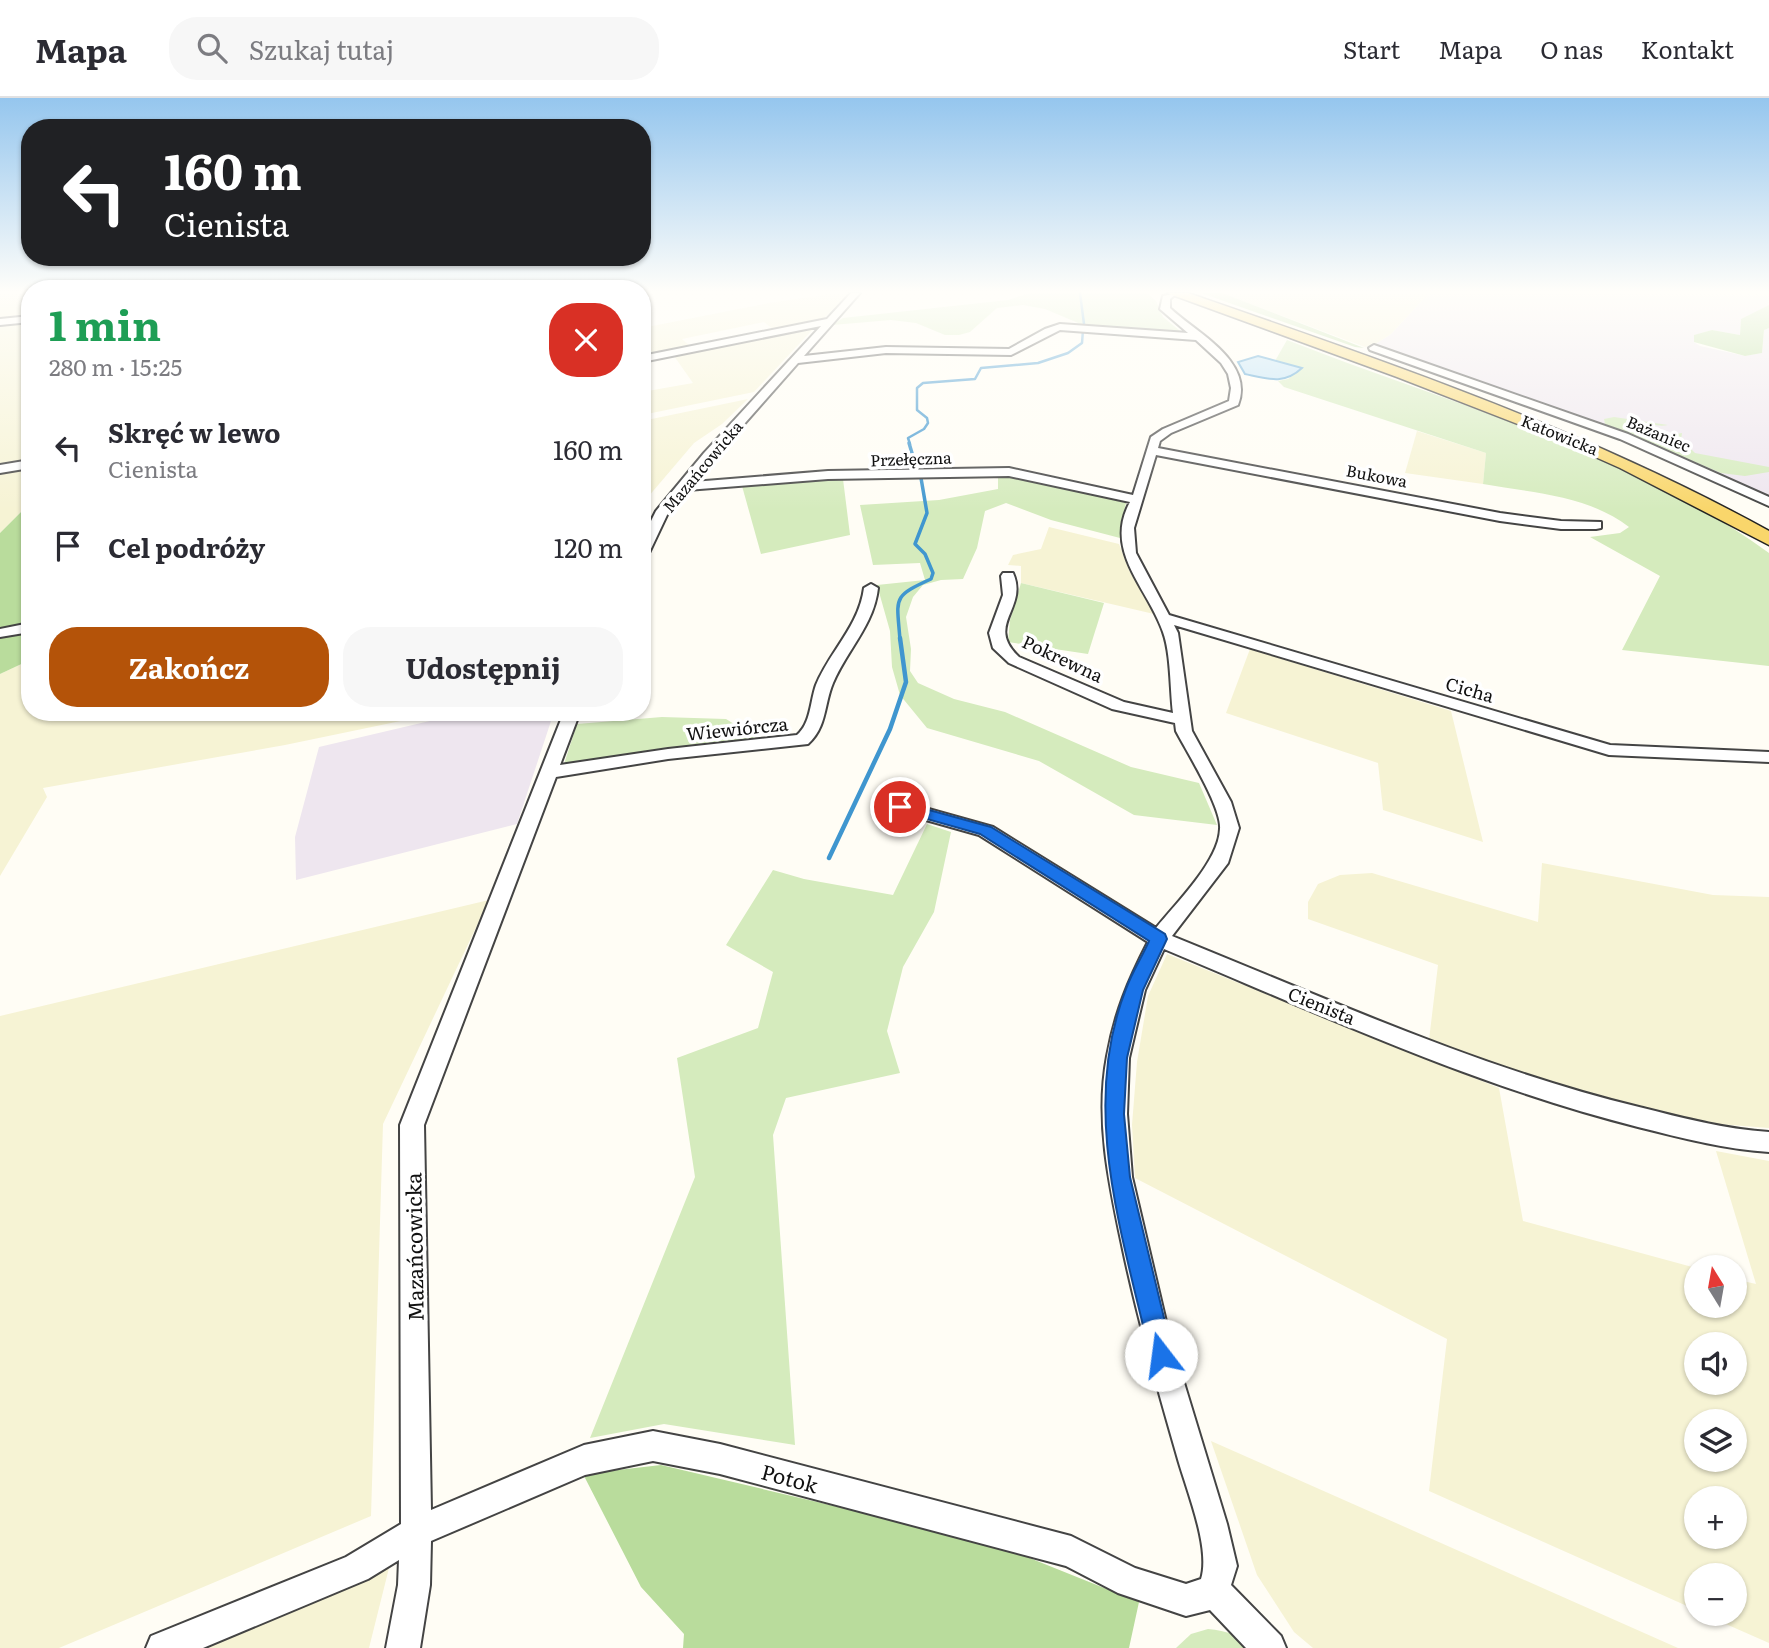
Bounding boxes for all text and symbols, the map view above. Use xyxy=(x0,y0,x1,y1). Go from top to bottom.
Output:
search box xyxy=(169,17,659,80)
text: Mapa xyxy=(35,24,127,73)
icon: search xyxy=(193,29,231,67)
text: Szukaj tutaj xyxy=(249,29,394,68)
text: Start xyxy=(1343,31,1400,66)
text: Mapa xyxy=(1438,31,1502,66)
text: O nas xyxy=(1540,31,1603,66)
text: Kontakt xyxy=(1641,31,1734,66)
text: 160 m xyxy=(164,132,302,205)
icon: left xyxy=(49,147,140,238)
text: Cienista xyxy=(164,199,289,247)
text: 1 min xyxy=(49,292,161,354)
button: close xyxy=(549,303,623,377)
text: 280 m · 15:25 xyxy=(49,349,182,383)
street label: Katowicka xyxy=(1518,408,1602,460)
street label: Bażaniec xyxy=(1623,409,1695,457)
text: Skręć w lewo xyxy=(108,412,281,451)
street label: Mazańcowicka xyxy=(656,415,748,517)
icon: left xyxy=(49,429,87,467)
text: 160 m xyxy=(553,429,623,468)
street label: Przełęczna xyxy=(870,445,953,471)
text: Cienista xyxy=(108,451,198,485)
street label: Bukowa xyxy=(1344,457,1410,493)
icon: arrive xyxy=(49,527,87,565)
text: Cel podróży xyxy=(108,527,265,566)
text: 120 m xyxy=(554,527,623,566)
button: Zakończ xyxy=(49,627,329,707)
button: Udostępnij xyxy=(343,627,623,707)
street label: Pokrewna xyxy=(1018,627,1108,689)
street label: Cicha xyxy=(1443,669,1498,709)
street label: Wiewiórcza xyxy=(685,709,789,747)
pin xyxy=(870,777,930,837)
icon: arrive xyxy=(881,788,919,826)
street label: Cienista xyxy=(1284,979,1360,1031)
street label: Mazańcowicka xyxy=(396,1172,430,1322)
north arrow xyxy=(1684,1255,1746,1318)
map controls xyxy=(1684,1255,1747,1626)
position arrow xyxy=(1124,1318,1198,1392)
button: sound xyxy=(1684,1332,1747,1395)
button: layers xyxy=(1684,1409,1747,1472)
street label: Potok xyxy=(758,1455,822,1500)
button: + xyxy=(1684,1486,1747,1549)
button: − xyxy=(1684,1563,1747,1626)

